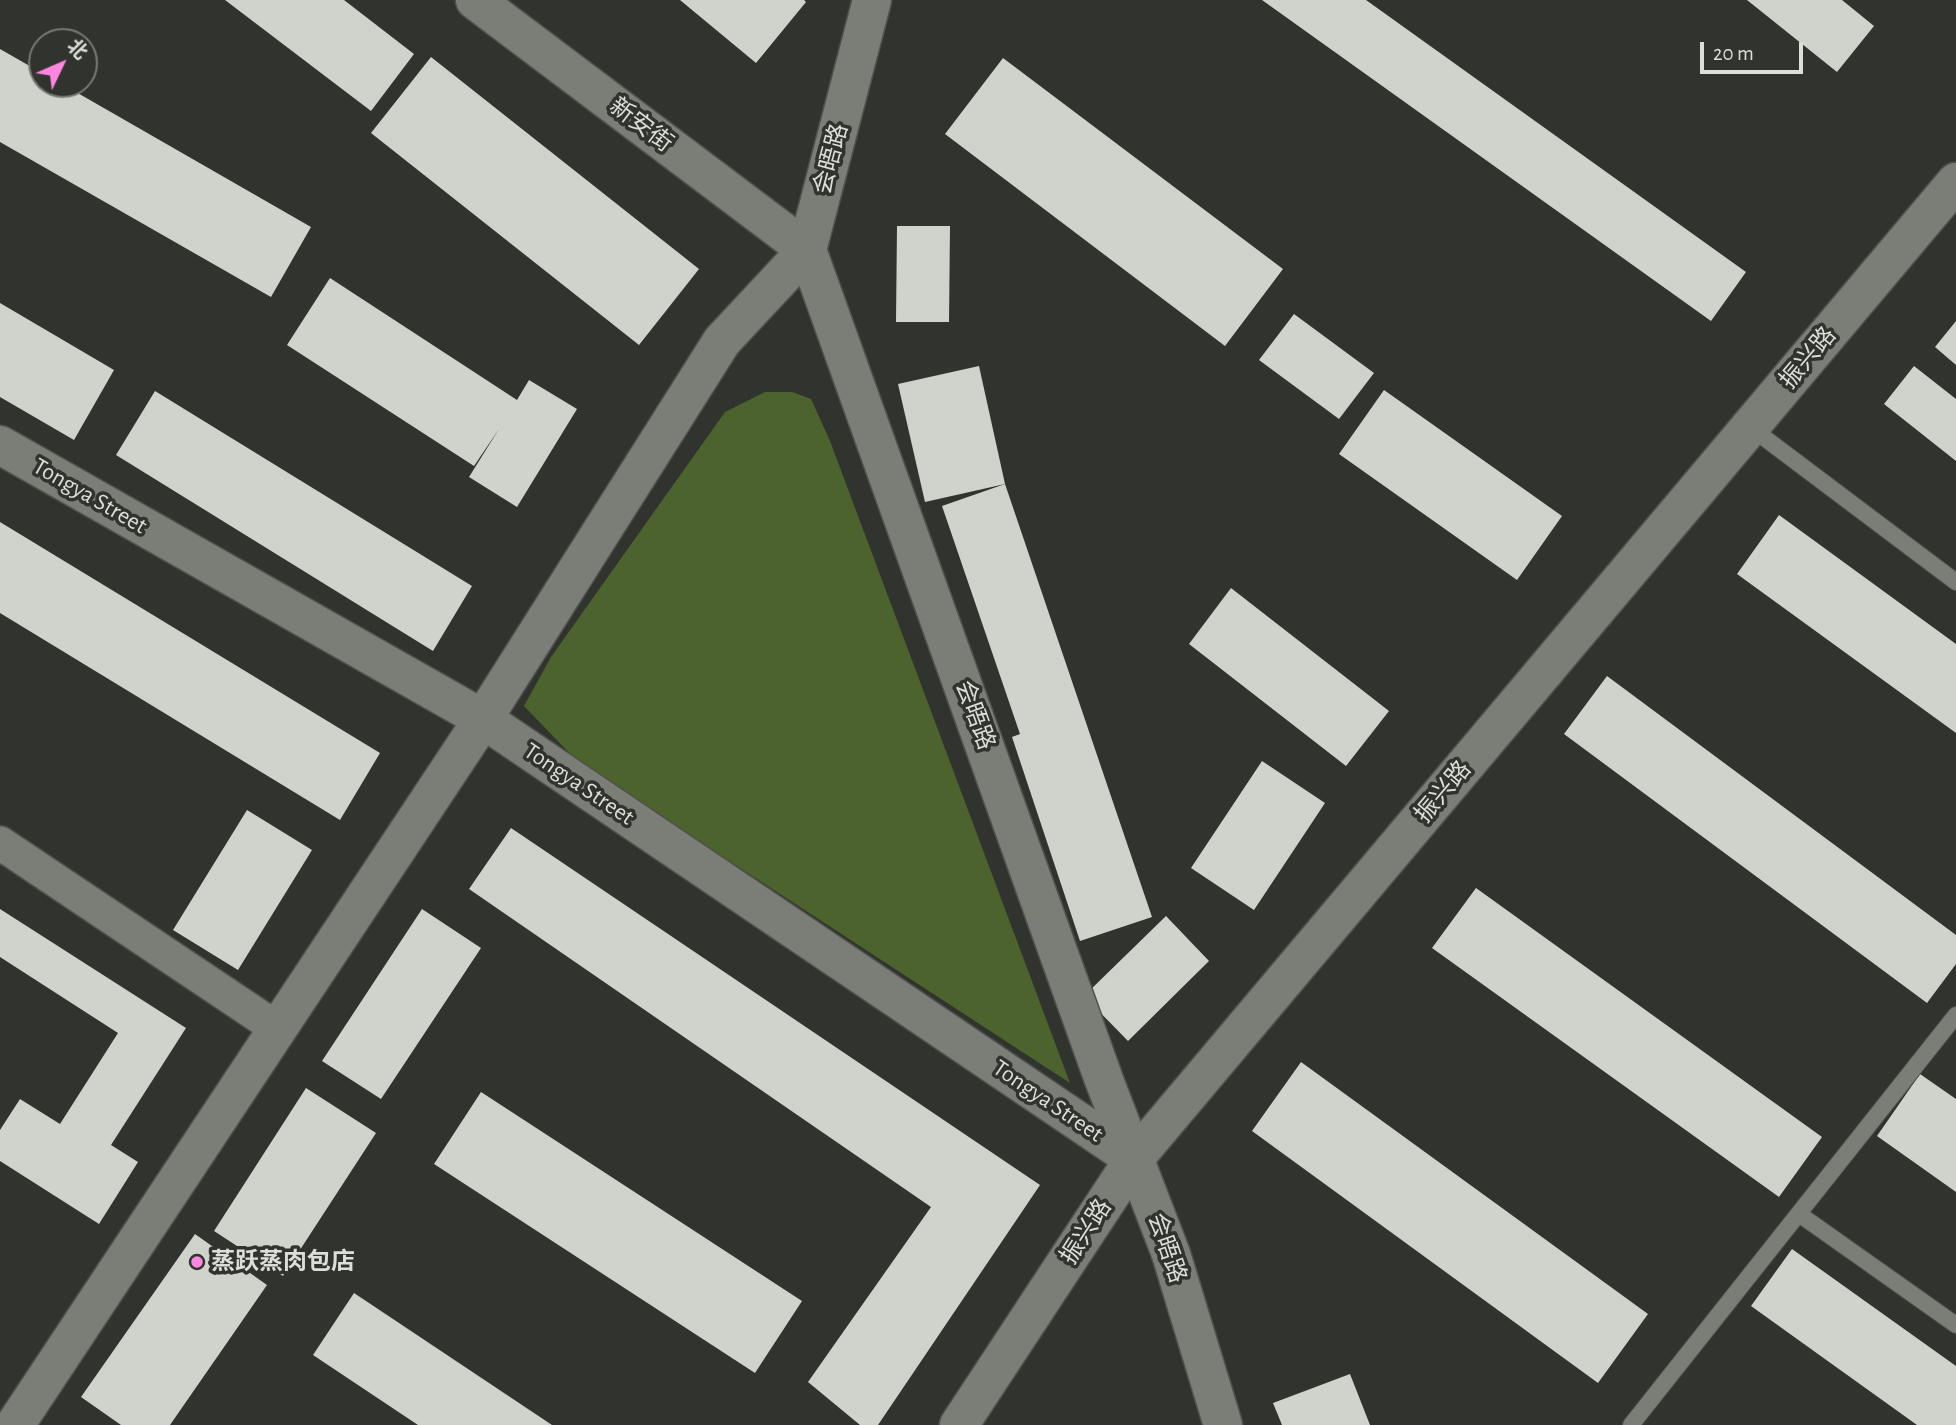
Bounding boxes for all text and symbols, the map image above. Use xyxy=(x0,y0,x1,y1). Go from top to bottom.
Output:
north arrow xyxy=(28,28,98,98)
scale bar xyxy=(1704,28,1807,72)
text: 北 xyxy=(64,36,90,63)
text: 20 m xyxy=(1713,43,1754,64)
street label: 新安街 xyxy=(604,92,678,158)
street label: 会晤路 xyxy=(808,120,854,198)
street label: 振兴路 xyxy=(1774,321,1842,395)
street label: Tongya Street xyxy=(28,452,152,540)
street label: 会晤路 xyxy=(949,676,1001,754)
street label: Tongya Street xyxy=(518,736,640,832)
street label: 振兴路 xyxy=(1409,755,1477,829)
street label: Tongya Street xyxy=(987,1053,1109,1149)
street label: 振兴路 xyxy=(1054,1194,1118,1270)
street label: 会晤路 xyxy=(1142,1209,1192,1287)
place label: 蒸跃蒸肉包店 xyxy=(211,1248,355,1276)
marker: 蒸跃蒸肉包店 xyxy=(189,1254,205,1270)

